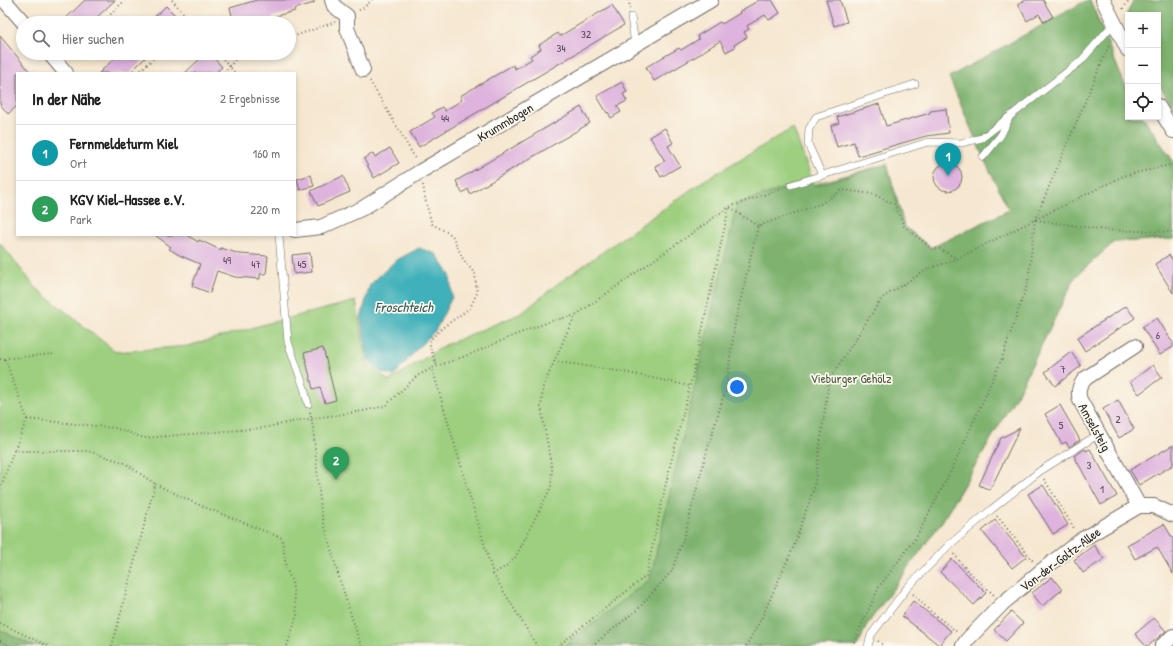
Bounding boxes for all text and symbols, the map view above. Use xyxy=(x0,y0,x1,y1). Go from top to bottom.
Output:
map controls xyxy=(1125,12,1161,120)
button: + xyxy=(1125,12,1161,48)
search box xyxy=(16,16,296,60)
icon: search xyxy=(30,27,52,49)
house number: 32 xyxy=(581,27,591,41)
text: Hier suchen xyxy=(62,28,124,49)
house number: 34 xyxy=(556,41,566,55)
button: − xyxy=(1125,48,1161,84)
button: locate xyxy=(1125,84,1161,120)
text: In der Nähe xyxy=(32,87,101,110)
text: 2 Ergebnisse xyxy=(220,89,280,107)
street label: Krummbogen xyxy=(474,98,536,146)
house number: 44 xyxy=(441,111,449,125)
text: Fernmeldeturm Kiel xyxy=(70,133,178,154)
pin: 1 xyxy=(935,143,961,176)
text: 1 xyxy=(43,144,47,162)
text: 160 m xyxy=(252,144,280,162)
text: Ort xyxy=(70,154,87,172)
text: KGV Kiel-Hassee e.V. xyxy=(70,189,185,210)
text: 2 xyxy=(42,200,48,218)
text: 220 m xyxy=(250,200,280,218)
text: Park xyxy=(70,210,92,228)
house number: 49 xyxy=(223,253,231,267)
house number: 47 xyxy=(251,257,261,271)
house number: 45 xyxy=(298,257,307,271)
water label: Froschteich xyxy=(375,297,434,316)
house number: 6 xyxy=(1156,328,1161,342)
house number: 7 xyxy=(1060,362,1066,376)
park label: Vieburger Gehölz xyxy=(810,369,892,387)
your location xyxy=(727,377,747,397)
street label: Amselsteig xyxy=(1074,400,1116,454)
house number: 2 xyxy=(1115,412,1121,426)
house number: 5 xyxy=(1059,418,1064,432)
pin: 2 xyxy=(323,447,349,480)
house number: 3 xyxy=(1087,458,1092,472)
house number: 1 xyxy=(1100,482,1104,496)
street label: Von-der-Goltz-Allee xyxy=(1016,523,1104,595)

